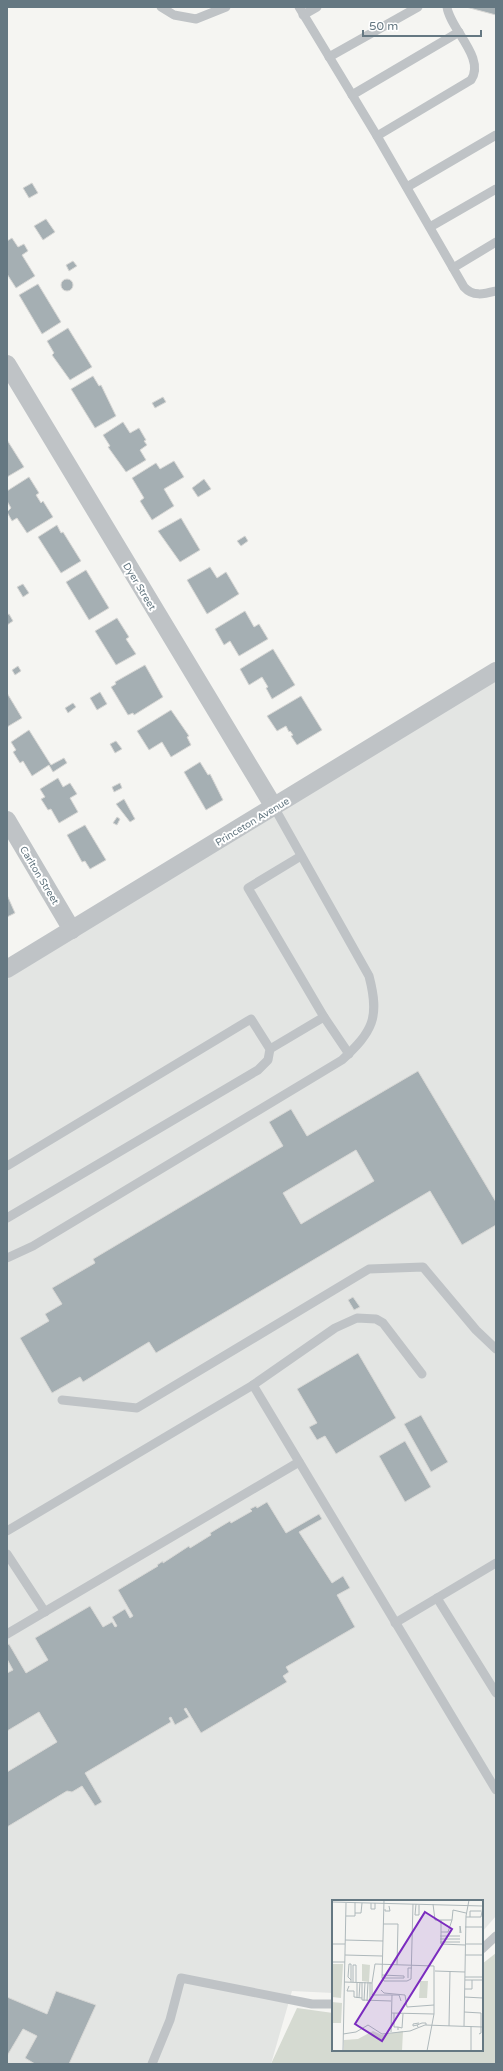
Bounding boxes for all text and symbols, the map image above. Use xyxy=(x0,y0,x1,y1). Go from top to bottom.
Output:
scale bar xyxy=(363,12,481,38)
text: 50 m xyxy=(369,19,398,33)
street label: Dyer Street xyxy=(120,561,158,613)
street label: Princeton Avenue xyxy=(213,795,292,849)
street label: Carlton Street xyxy=(17,844,61,907)
inset map xyxy=(332,1900,483,2051)

